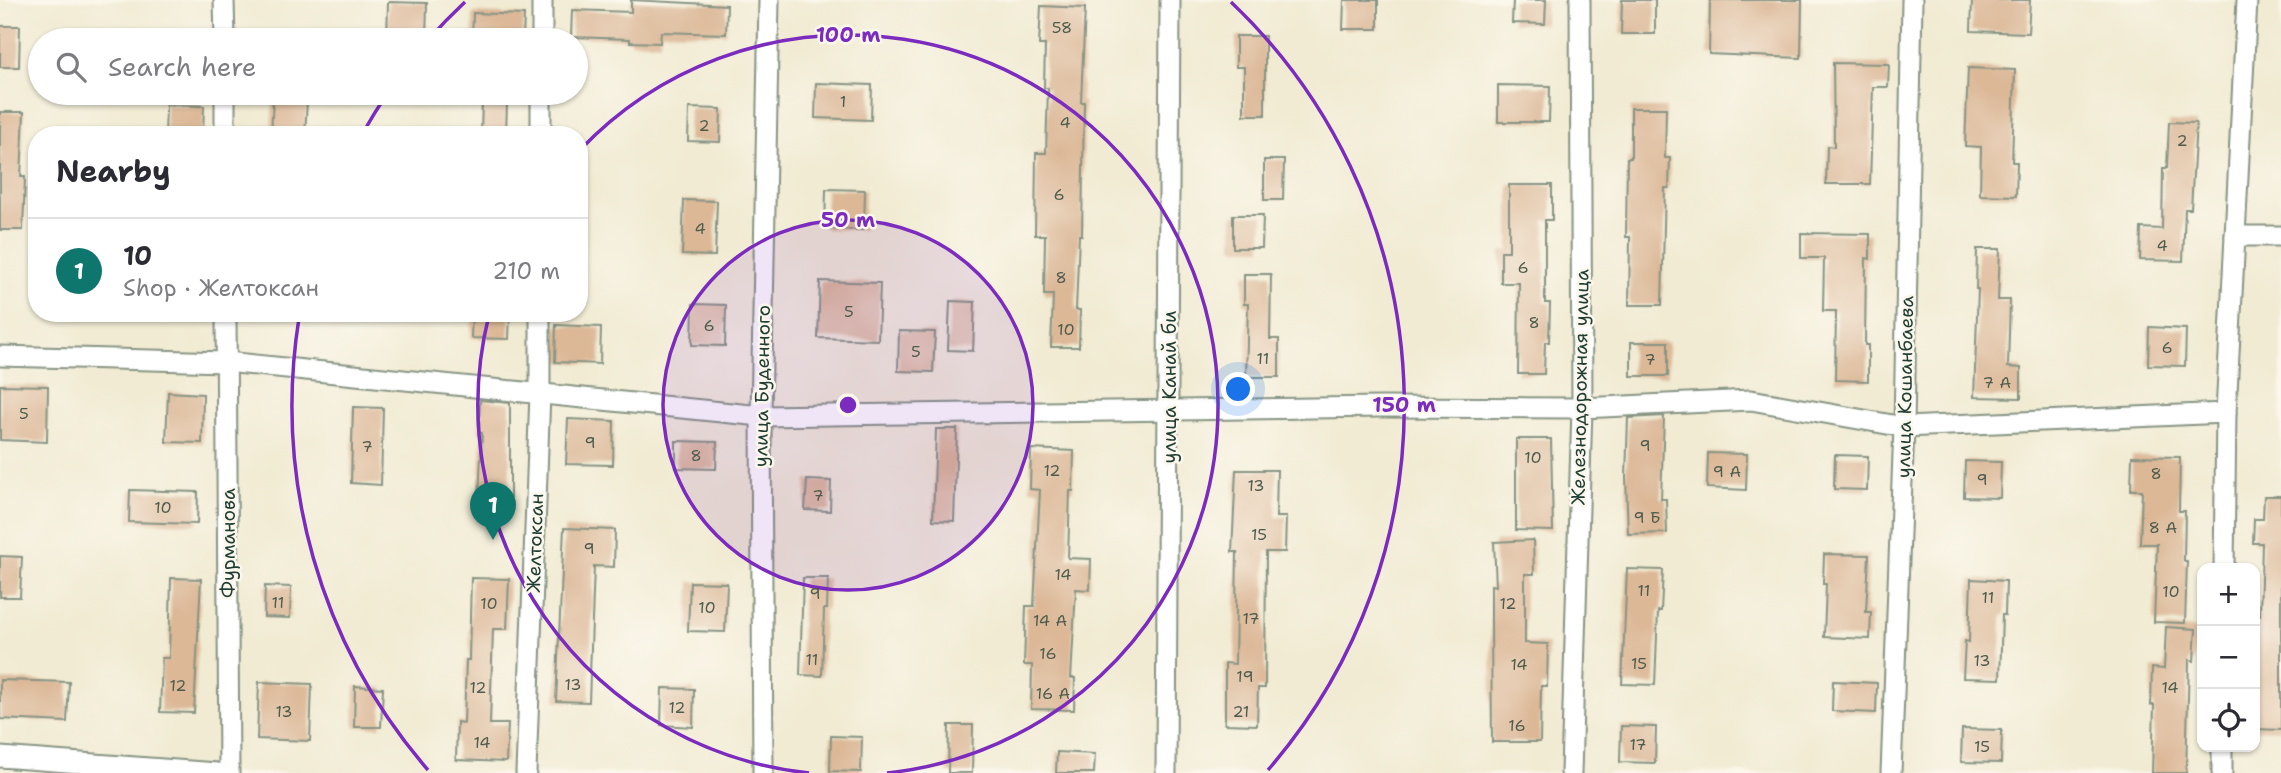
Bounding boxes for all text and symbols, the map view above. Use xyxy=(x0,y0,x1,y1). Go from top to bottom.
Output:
house number: 58 xyxy=(1052,17,1072,38)
text: 100 m xyxy=(816,21,880,49)
search box xyxy=(28,28,588,105)
icon: search xyxy=(52,48,90,86)
text: Search here xyxy=(108,49,257,84)
house number: 1 xyxy=(840,91,846,112)
house number: 4 xyxy=(1059,112,1071,133)
house number: 2 xyxy=(698,115,710,136)
house number: 2 xyxy=(2176,130,2188,151)
text: Nearby xyxy=(56,151,171,192)
house number: 6 xyxy=(1053,184,1065,205)
text: 50 m xyxy=(821,206,875,234)
house number: 4 xyxy=(694,218,706,239)
house number: 4 xyxy=(2156,235,2168,256)
text: 10 xyxy=(123,238,152,273)
text: 1 xyxy=(74,256,84,286)
text: 210 m xyxy=(492,256,560,286)
house number: 6 xyxy=(1517,257,1529,278)
house number: 8 xyxy=(1055,267,1067,288)
street label: Железнодорожная улица xyxy=(1565,269,1595,505)
text: Shop · Желтоксан xyxy=(123,273,319,303)
street label: улица Кошанбаева xyxy=(1891,296,1919,478)
house number: 5 xyxy=(844,301,854,322)
street label: улица Буденного xyxy=(748,305,776,467)
street label: улица Канай би xyxy=(1157,310,1182,464)
house number: 8 xyxy=(1528,312,1540,333)
house number: 6 xyxy=(703,315,715,336)
house number: 10 xyxy=(1057,319,1075,340)
house number: 6 xyxy=(2161,337,2173,358)
house number: 5 xyxy=(911,341,921,362)
house number: 11 xyxy=(1257,348,1269,369)
house number: 7 xyxy=(1644,349,1656,370)
your location xyxy=(1221,372,1255,406)
house number: 7 А xyxy=(1983,372,2011,393)
text: 150 m xyxy=(1372,391,1436,419)
centre of rings xyxy=(836,393,860,417)
house number: 5 xyxy=(19,403,29,424)
house number: 9 xyxy=(584,432,596,453)
house number: 9 xyxy=(1639,435,1651,456)
house number: 7 xyxy=(361,436,373,457)
house number: 8 xyxy=(690,445,702,466)
house number: 10 xyxy=(1524,447,1542,468)
house number: 12 xyxy=(1043,460,1061,481)
house number: 9 А xyxy=(1713,461,1741,482)
house number: 8 xyxy=(2150,463,2162,484)
house number: 9 xyxy=(1976,469,1988,490)
house number: 13 xyxy=(1247,475,1265,496)
pin: 1 xyxy=(470,482,516,540)
house number: 7 xyxy=(812,485,824,506)
street label: Фурманова xyxy=(216,488,241,598)
street label: Желтоксан xyxy=(521,493,549,593)
house number: 10 xyxy=(154,497,172,518)
house number: 9 Б xyxy=(1633,507,1661,528)
house number: 8 А xyxy=(2149,517,2177,538)
house number: 15 xyxy=(1251,524,1267,545)
house number: 9 xyxy=(583,538,595,559)
map controls xyxy=(2197,563,2260,752)
button: + xyxy=(2197,563,2260,626)
house number: 14 xyxy=(1054,564,1072,585)
house number: 11 xyxy=(1638,580,1650,601)
house number: 10 xyxy=(2162,581,2180,602)
house number: 9 xyxy=(809,583,821,604)
house number: 11 xyxy=(1982,587,1994,608)
house number: 11 xyxy=(272,592,284,613)
house number: 10 xyxy=(480,593,498,614)
house number: 12 xyxy=(1499,593,1517,614)
house number: 10 xyxy=(698,597,716,618)
house number: 17 xyxy=(1242,608,1260,629)
house number: 14 А xyxy=(1033,610,1067,631)
button: − xyxy=(2197,626,2260,689)
house number: 16 xyxy=(1039,643,1057,664)
house number: 11 xyxy=(806,649,818,670)
house number: 13 xyxy=(1973,650,1991,671)
house number: 15 xyxy=(1631,653,1647,674)
house number: 14 xyxy=(1510,654,1528,675)
house number: 19 xyxy=(1236,666,1254,687)
house number: 13 xyxy=(564,674,582,695)
house number: 12 xyxy=(169,675,187,696)
house number: 12 xyxy=(469,677,487,698)
house number: 14 xyxy=(2161,677,2179,698)
house number: 16 А xyxy=(1036,683,1070,704)
button: locate xyxy=(2197,689,2260,752)
house number: 12 xyxy=(668,697,686,718)
house number: 13 xyxy=(275,701,293,722)
house number: 21 xyxy=(1232,701,1250,722)
house number: 16 xyxy=(1508,715,1526,736)
house number: 14 xyxy=(473,732,491,753)
house number: 17 xyxy=(1629,734,1647,755)
house number: 15 xyxy=(1974,736,1990,757)

